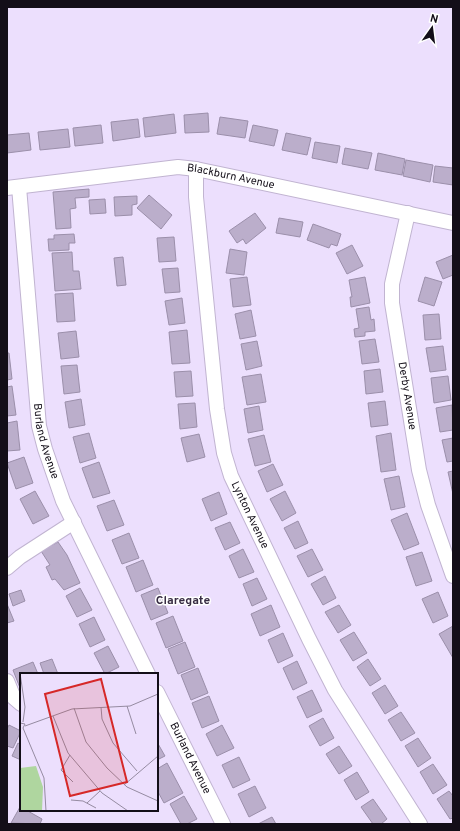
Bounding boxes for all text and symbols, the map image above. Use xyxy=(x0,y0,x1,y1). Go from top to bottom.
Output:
north arrow xyxy=(412,8,452,48)
text: N xyxy=(429,12,440,27)
street label: Blackburn Avenue xyxy=(186,161,276,192)
street label: Derby Avenue xyxy=(395,361,419,431)
street label: Burland Avenue xyxy=(30,403,62,481)
street label: Lynton Avenue xyxy=(228,479,272,551)
district label: Claregate xyxy=(156,593,210,609)
inset map xyxy=(20,673,158,811)
street label: Burland Avenue xyxy=(166,720,214,796)

